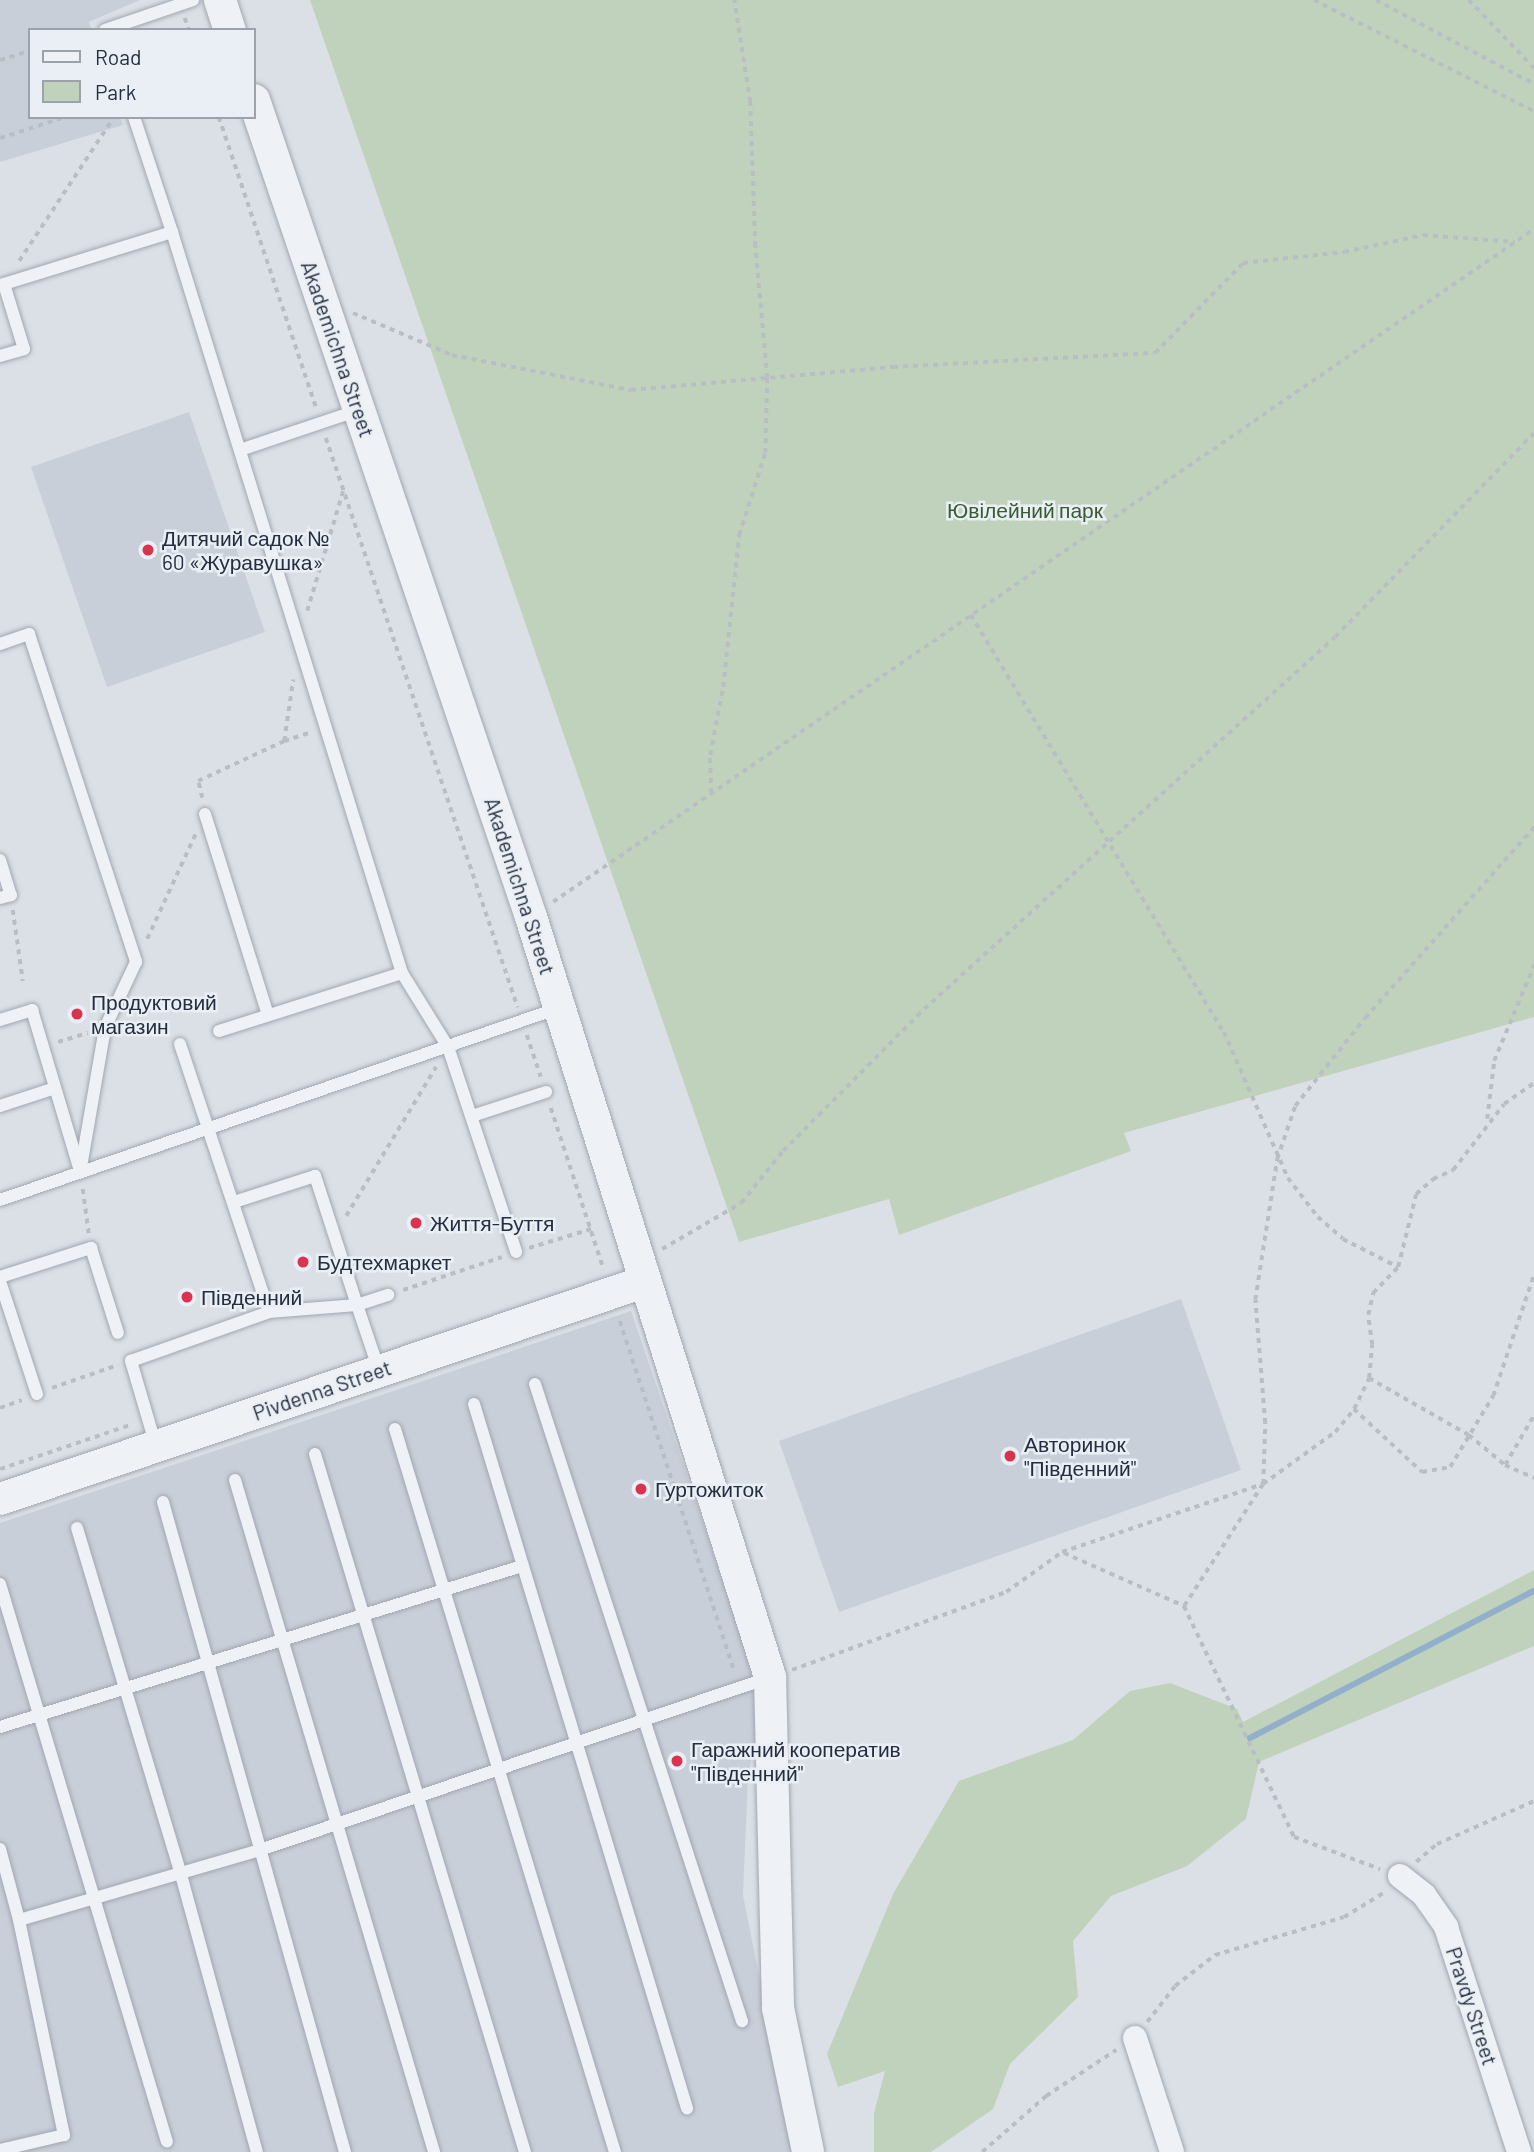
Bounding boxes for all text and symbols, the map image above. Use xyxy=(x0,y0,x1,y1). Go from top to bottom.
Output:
legend xyxy=(28,28,256,119)
text: Road xyxy=(95,44,141,69)
text: Park xyxy=(95,79,136,104)
street label: Akademichna Street xyxy=(296,257,380,441)
park label: Ювілейний парк xyxy=(947,497,1103,523)
place label: Дитячий садок № 60 «Журавушка» xyxy=(162,525,330,575)
marker: Дитячий садок № 60 «Журавушка» xyxy=(140,542,156,558)
street label: Akademichna Street xyxy=(479,794,561,978)
place label: Продуктовий магазин xyxy=(91,989,217,1039)
marker: Продуктовий магазин xyxy=(69,1006,85,1022)
place label: Життя-Буття xyxy=(430,1210,554,1236)
marker: Життя-Буття xyxy=(408,1215,424,1231)
place label: Будтехмаркет xyxy=(317,1249,451,1275)
marker: Будтехмаркет xyxy=(295,1254,311,1270)
place label: Південний xyxy=(201,1284,302,1310)
marker: Південний xyxy=(179,1289,195,1305)
street label: Pivdenna Street xyxy=(249,1354,395,1426)
place label: Авторинок "Південний" xyxy=(1024,1431,1136,1481)
marker: Авторинок "Південний" xyxy=(1002,1448,1018,1464)
place label: Гуртожиток xyxy=(655,1476,763,1502)
marker: Гуртожиток xyxy=(633,1481,649,1497)
place label: Гаражний кооператив "Південний" xyxy=(691,1736,901,1786)
marker: Гаражний кооператив "Південний" xyxy=(669,1753,685,1769)
street label: Pravdy Street xyxy=(1441,1944,1503,2068)

